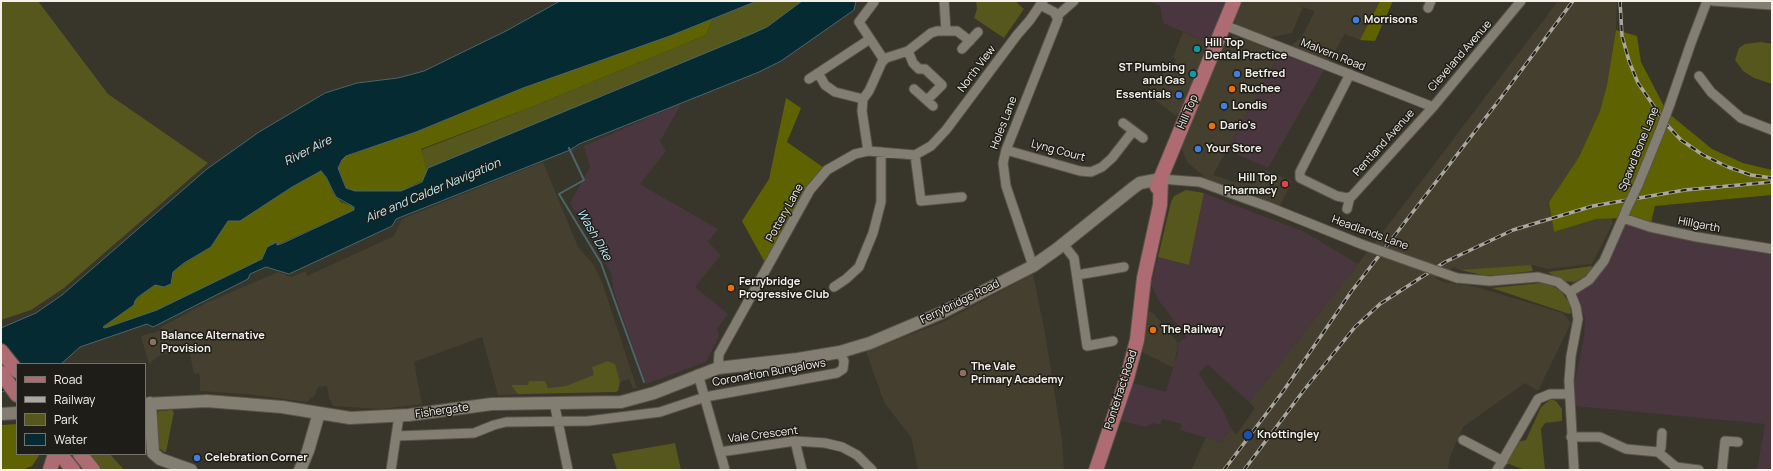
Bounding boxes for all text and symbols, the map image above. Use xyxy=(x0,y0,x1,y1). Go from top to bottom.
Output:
place label: Morrisons xyxy=(1364,13,1418,27)
marker: Morrisons xyxy=(1351,15,1361,25)
street label: Cleveland Avenue xyxy=(1425,18,1495,94)
place label: Hill Top Dental Practice xyxy=(1205,36,1287,62)
street label: Malvern Road xyxy=(1299,36,1367,74)
street label: North View xyxy=(955,43,999,95)
marker: Hill Top Dental Practice xyxy=(1192,44,1202,54)
place label: ST Plumbing and Gas xyxy=(1118,61,1185,87)
place label: Betfred xyxy=(1245,67,1285,81)
marker: ST Plumbing and Gas xyxy=(1188,69,1198,79)
marker: Betfred xyxy=(1232,69,1242,79)
place label: Ruchee xyxy=(1240,82,1281,96)
marker: Ruchee xyxy=(1227,84,1237,94)
place label: Essentials xyxy=(1116,88,1171,102)
marker: Essentials xyxy=(1174,90,1184,100)
street label: Hill Top xyxy=(1175,93,1201,131)
street label: Holes Lane xyxy=(988,95,1020,151)
place label: Londis xyxy=(1232,99,1267,113)
marker: Londis xyxy=(1219,101,1229,111)
street label: Spawd Bone Lane xyxy=(1616,105,1662,193)
street label: Pentland Avenue xyxy=(1351,107,1417,179)
place label: Dario's xyxy=(1220,119,1256,133)
marker: Dario's xyxy=(1207,121,1217,131)
water label: River Aire xyxy=(282,133,334,169)
street label: Lyng Court xyxy=(1030,137,1086,165)
place label: Your Store xyxy=(1206,142,1262,156)
marker: Your Store xyxy=(1193,144,1203,154)
water label: Aire and Calder Navigation xyxy=(363,156,503,226)
place label: Hill Top Pharmacy xyxy=(1224,171,1277,197)
marker: Hill Top Pharmacy xyxy=(1280,179,1290,189)
street label: Pottery Lane xyxy=(764,182,806,244)
water label: Wash Dike xyxy=(574,207,614,263)
street label: Headlands Lane xyxy=(1330,213,1410,253)
street label: Hillgarth xyxy=(1677,214,1721,236)
place label: Ferrybridge Progressive Club xyxy=(739,275,829,301)
street label: Ferrybridge Road xyxy=(918,277,1002,327)
marker: Ferrybridge Progressive Club xyxy=(726,283,736,293)
place label: The Railway xyxy=(1161,323,1224,337)
marker: The Railway xyxy=(1148,325,1158,335)
place label: Balance Alternative Provision xyxy=(161,329,265,355)
marker: Balance Alternative Provision xyxy=(148,337,158,347)
street label: Pontefract Road xyxy=(1102,349,1140,431)
street label: Coronation Bungalows xyxy=(711,357,827,389)
place label: The Vale Primary Academy xyxy=(971,360,1063,386)
legend xyxy=(16,363,146,455)
marker: The Vale Primary Academy xyxy=(958,368,968,378)
text: Road xyxy=(54,371,82,388)
text: Railway xyxy=(54,391,95,408)
street label: Fishergate xyxy=(414,401,470,421)
text: Park xyxy=(54,411,78,428)
street label: Vale Crescent xyxy=(727,424,799,446)
place label: Knottingley xyxy=(1257,428,1319,442)
marker: Knottingley xyxy=(1242,429,1254,441)
text: Water xyxy=(54,431,87,448)
place label: Celebration Corner xyxy=(205,451,308,465)
marker: Celebration Corner xyxy=(192,453,202,463)

